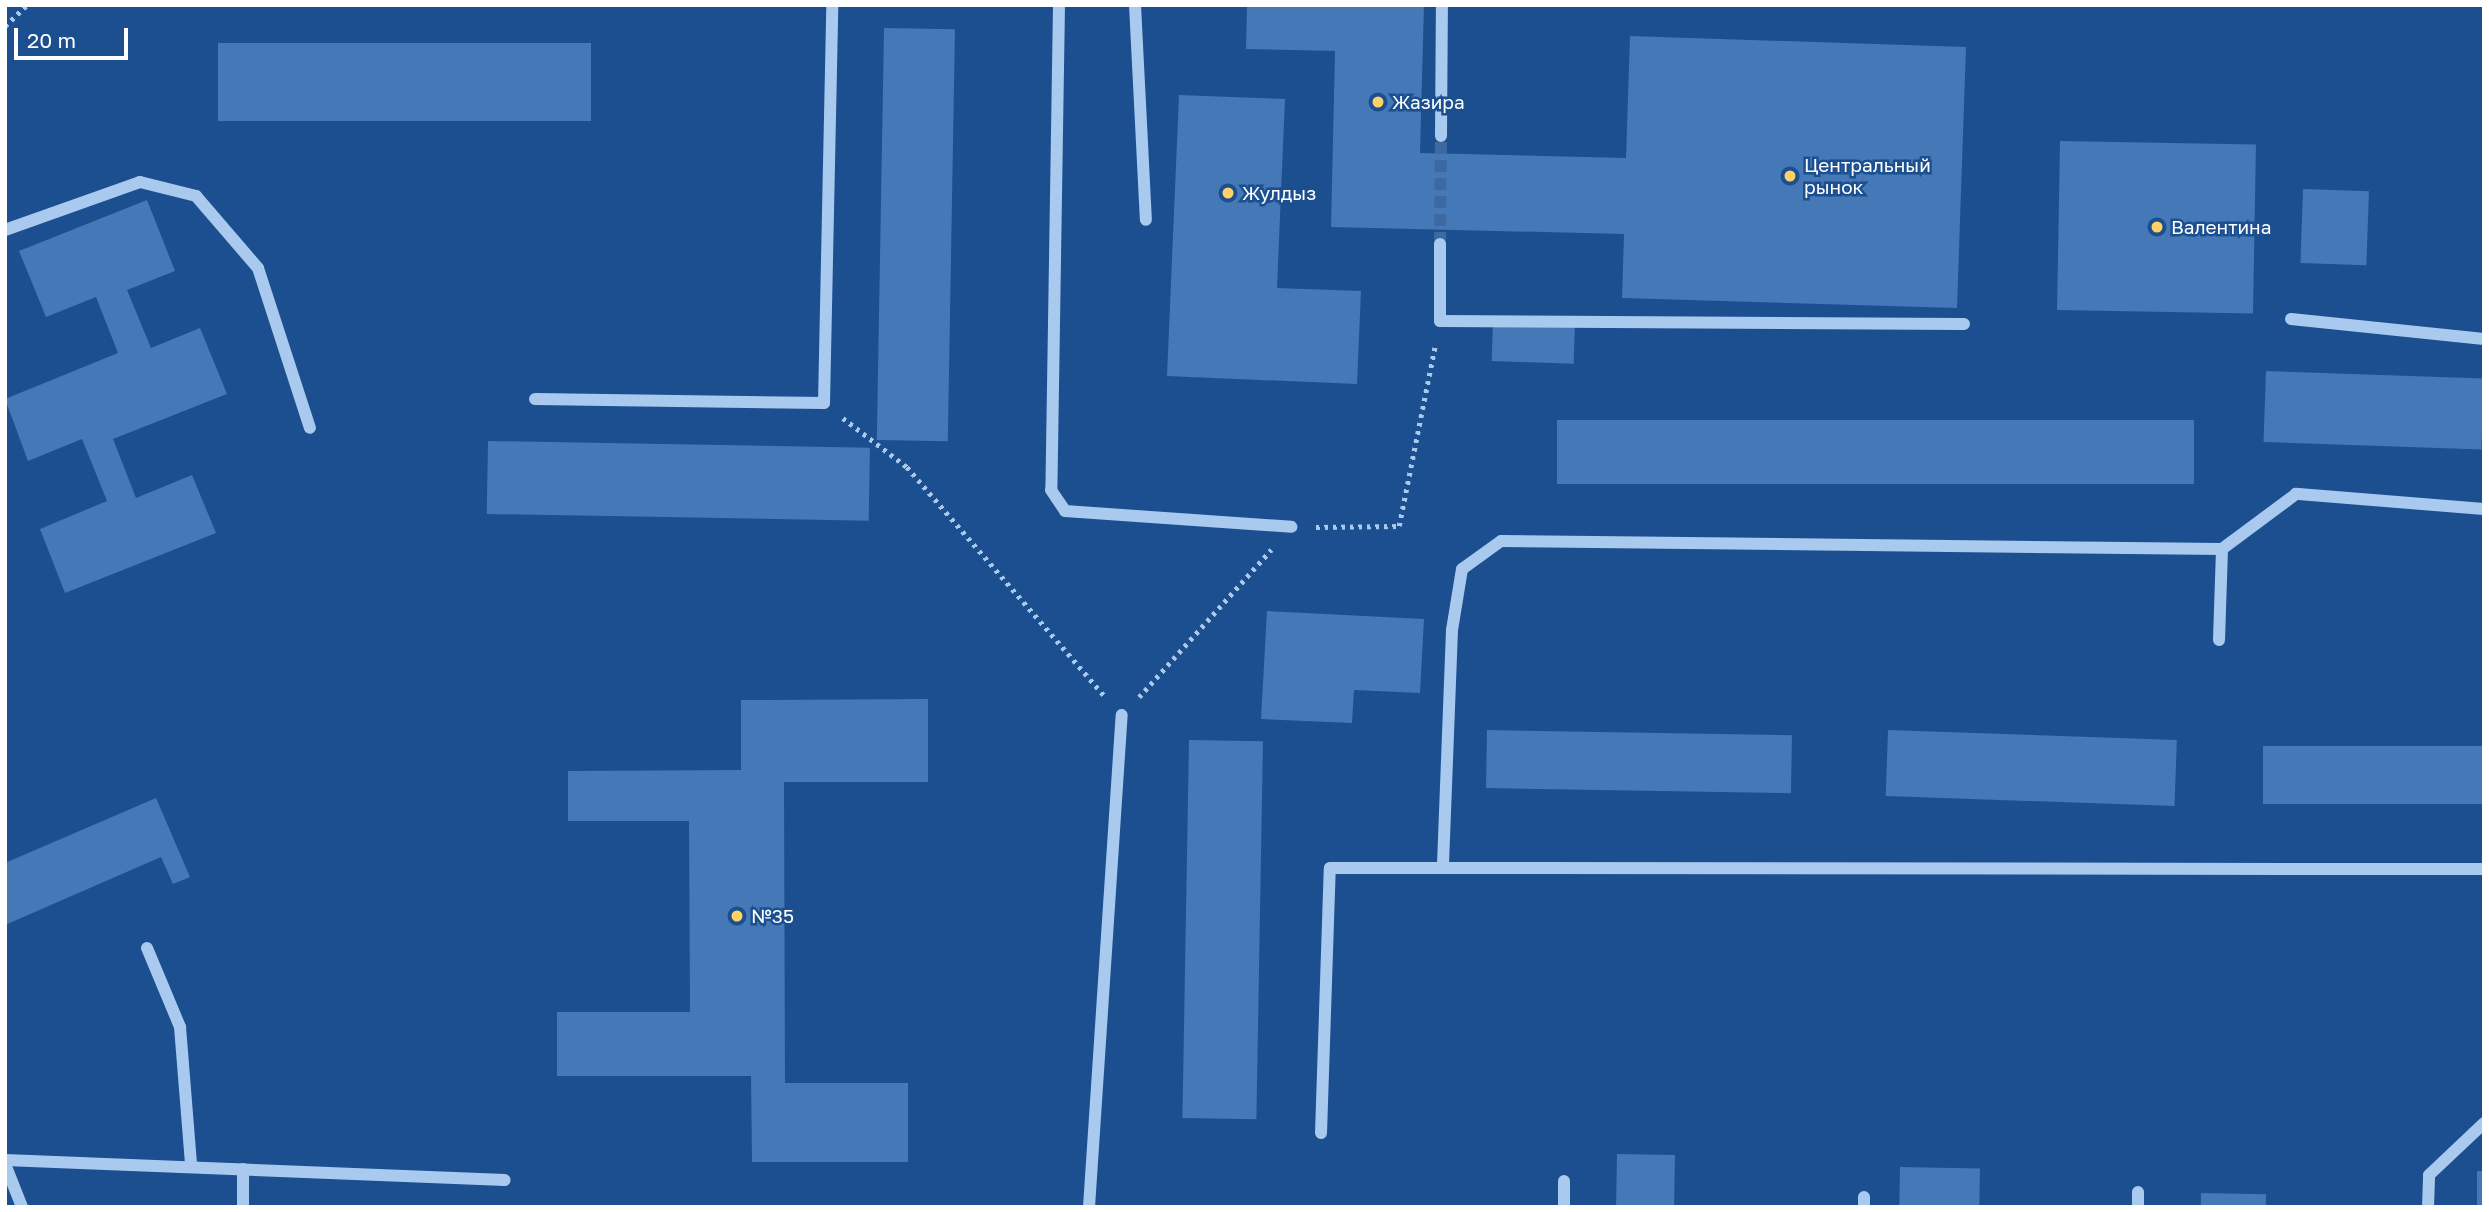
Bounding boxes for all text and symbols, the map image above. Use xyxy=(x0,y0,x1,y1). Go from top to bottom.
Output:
scale bar xyxy=(18,14,131,58)
text: 20 m xyxy=(27,27,76,53)
place label: Жазира xyxy=(1392,91,1465,113)
marker: Жазира xyxy=(1370,94,1386,110)
place label: Центральный рынок xyxy=(1804,154,1931,198)
marker: Центральный рынок xyxy=(1782,168,1798,184)
place label: Жулдыз xyxy=(1242,182,1316,204)
marker: Жулдыз xyxy=(1220,185,1236,201)
place label: Валентина xyxy=(2171,216,2271,238)
marker: Валентина xyxy=(2149,219,2165,235)
place label: №35 xyxy=(751,905,794,927)
marker: №35 xyxy=(729,908,745,924)

